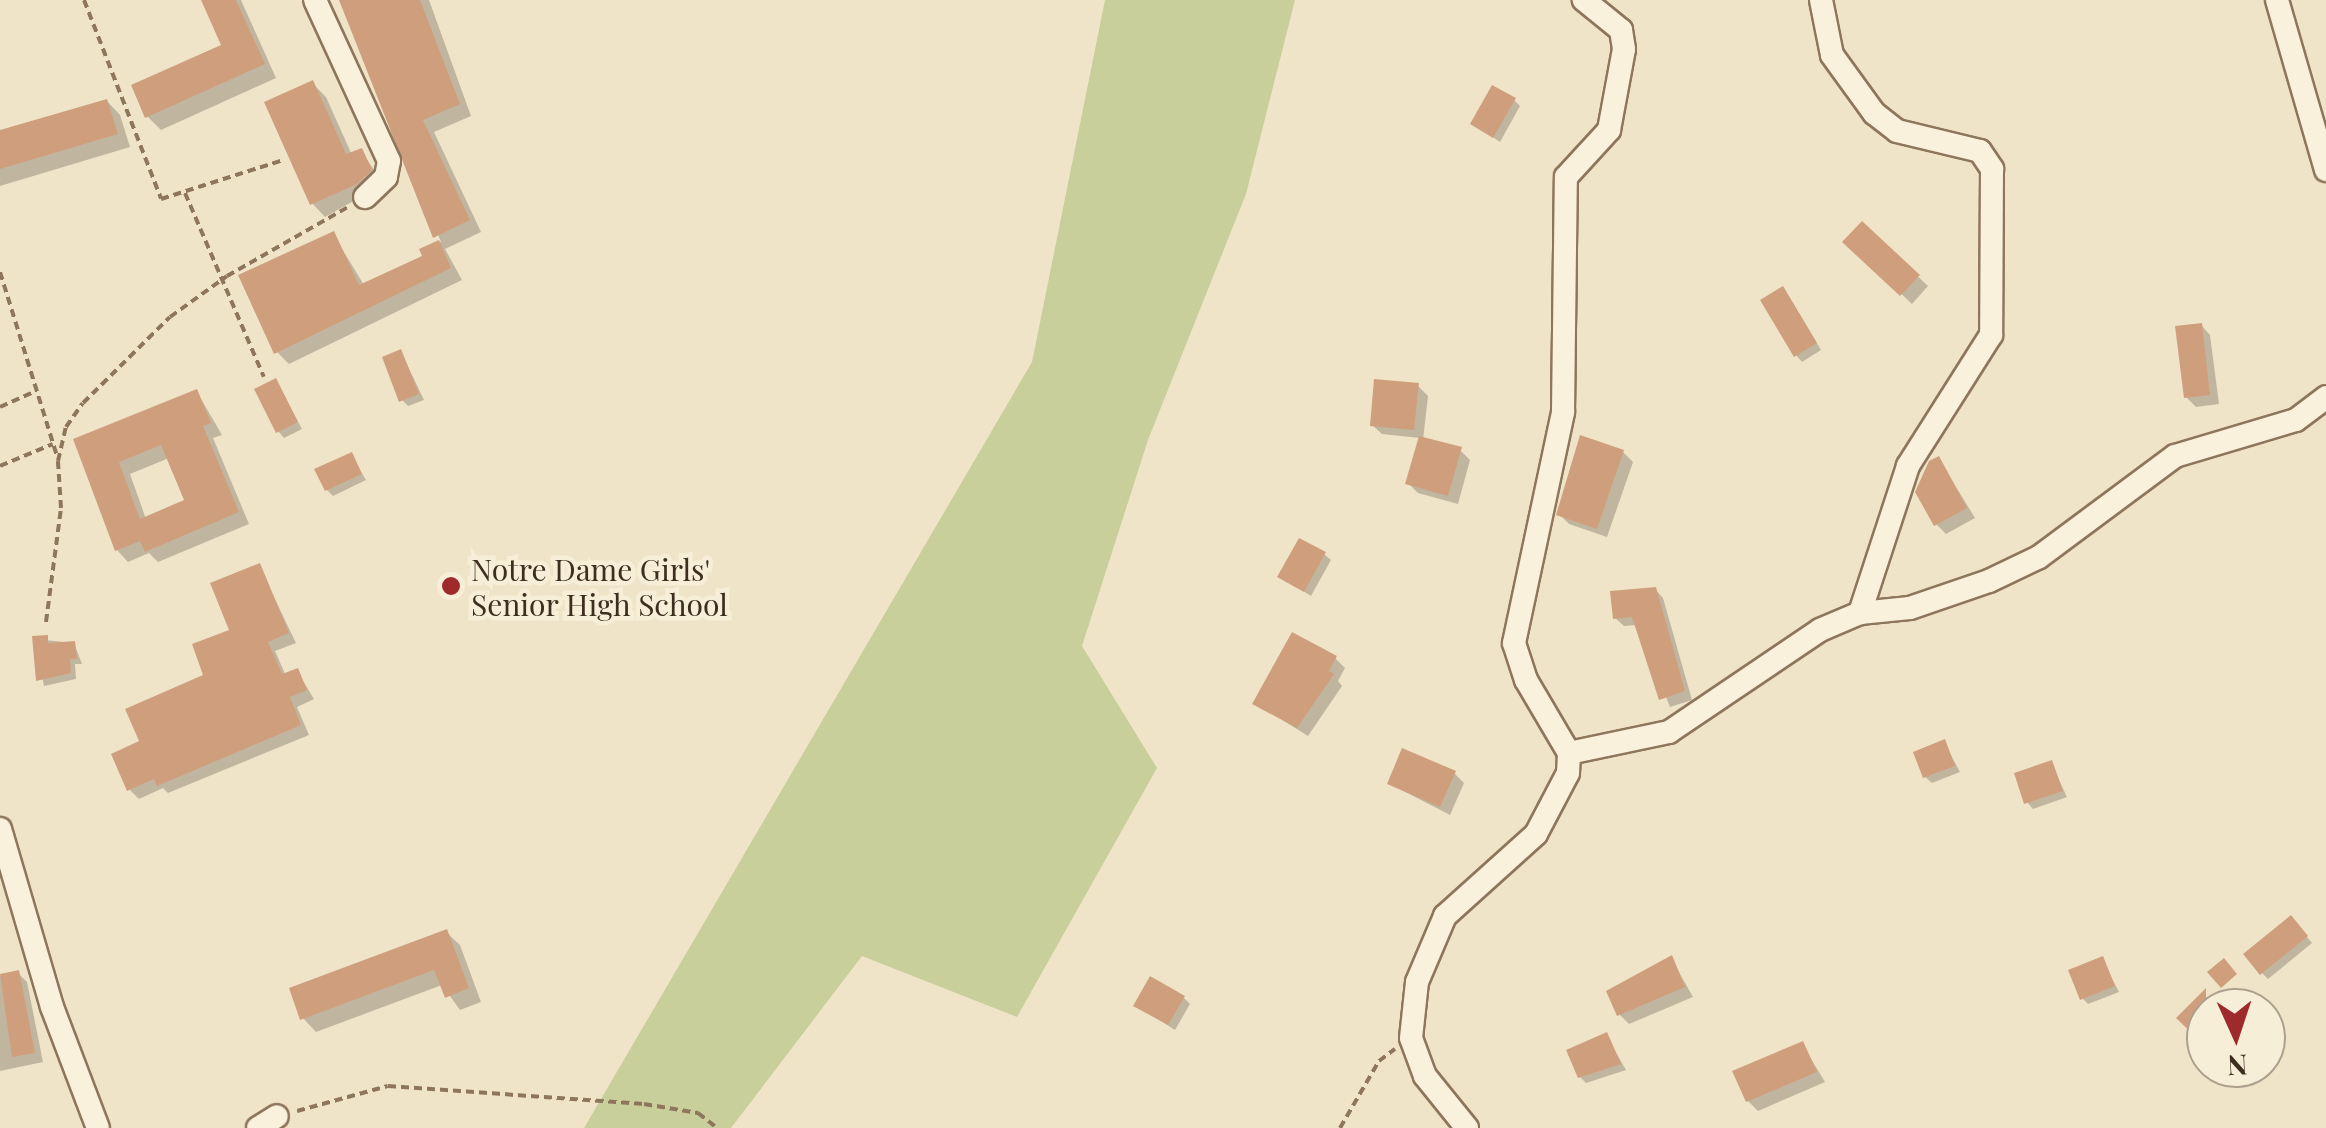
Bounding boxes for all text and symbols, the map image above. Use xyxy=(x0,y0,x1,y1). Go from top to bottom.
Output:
place label: Notre Dame Girls' Senior High School xyxy=(471,551,728,622)
marker: Notre Dame Girls' Senior High School xyxy=(440,575,462,597)
north arrow xyxy=(2186,988,2286,1088)
text: N xyxy=(2226,1047,2249,1085)

